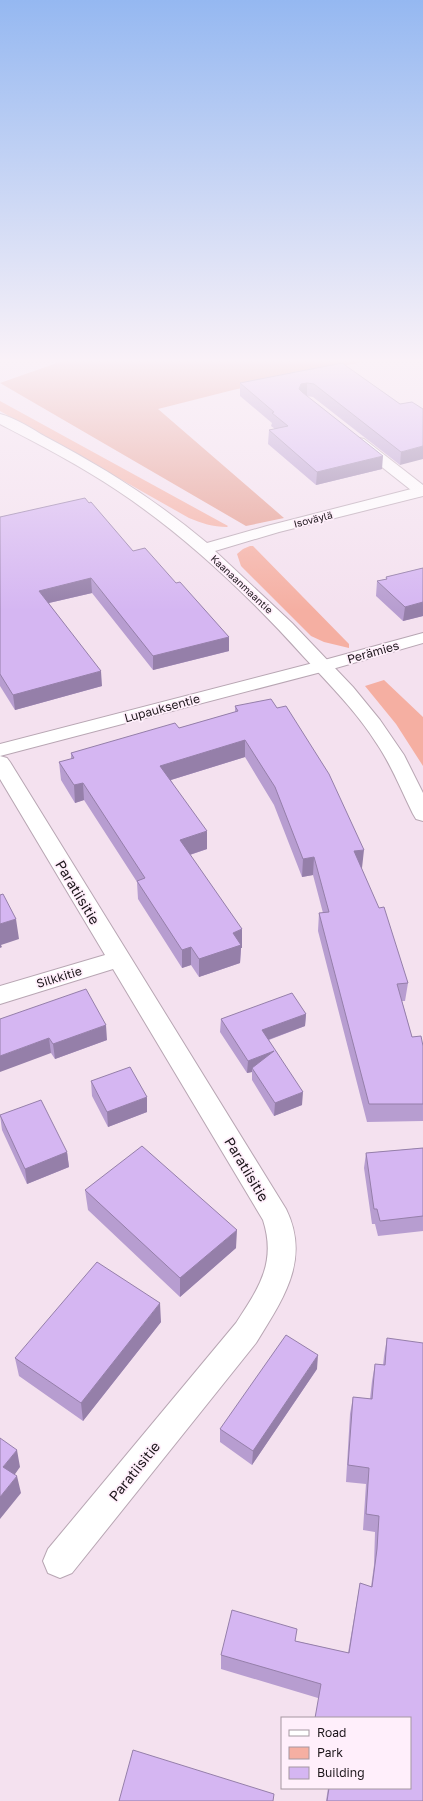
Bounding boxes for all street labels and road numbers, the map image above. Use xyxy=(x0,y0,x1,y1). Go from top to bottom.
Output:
street label: Isoväylä xyxy=(292,508,334,530)
street label: Kaanaanmaantie xyxy=(209,552,276,616)
street label: Perämies xyxy=(345,637,401,667)
street label: Lupauksentie xyxy=(123,691,201,725)
street label: Paratiisitie xyxy=(52,857,104,927)
street label: Silkkitie xyxy=(35,963,83,991)
street label: Paratiisitie xyxy=(221,1134,273,1204)
street label: Paratiisitie xyxy=(105,1438,163,1504)

